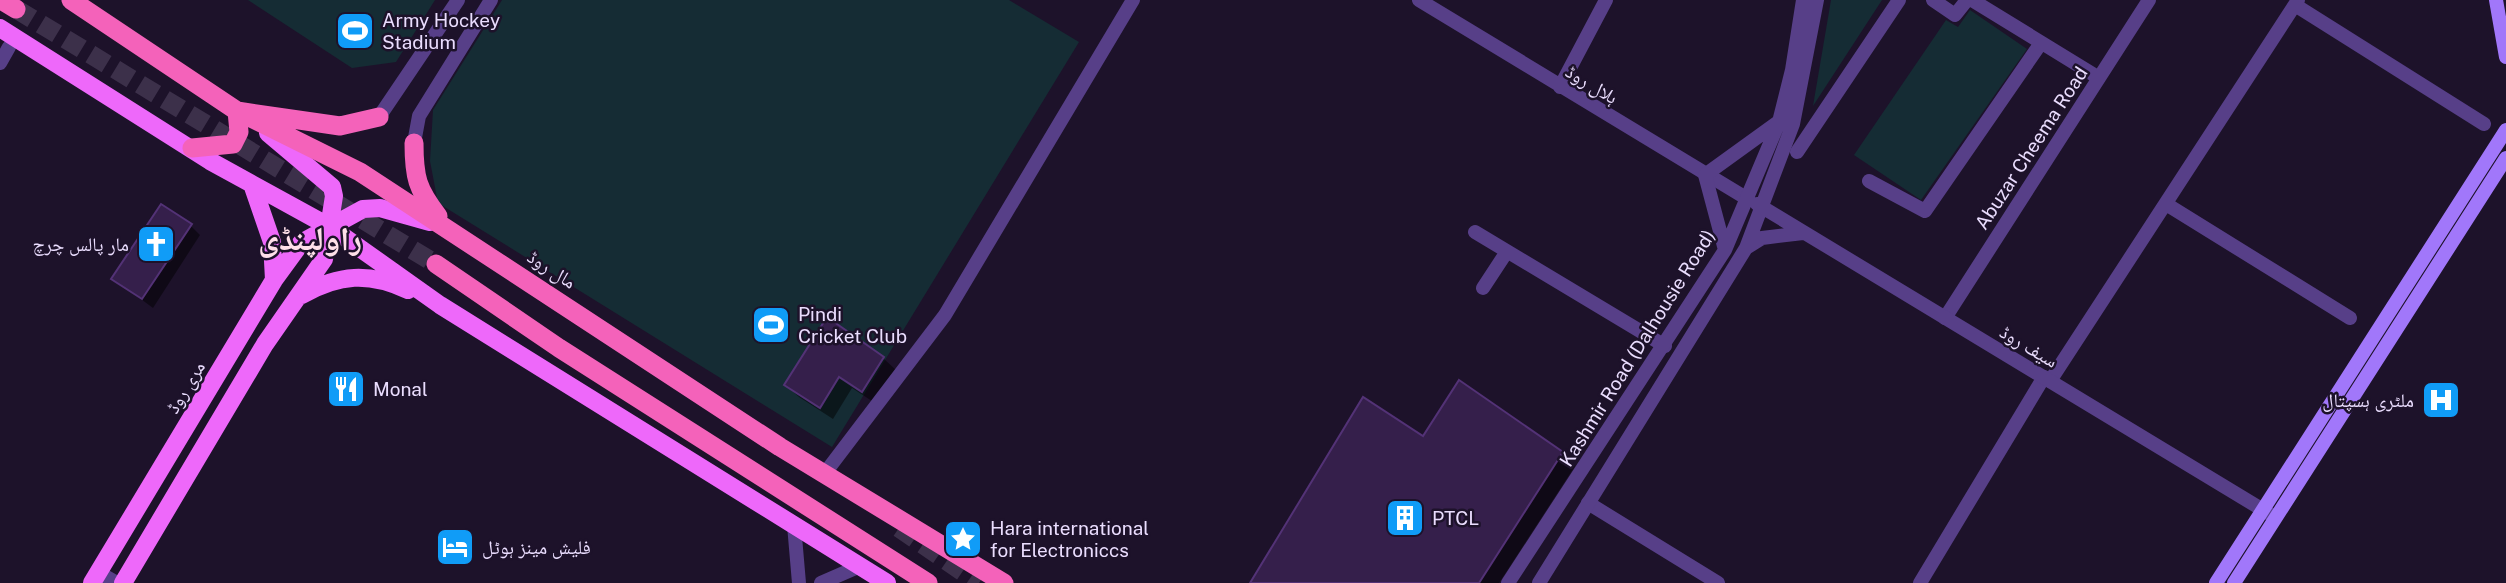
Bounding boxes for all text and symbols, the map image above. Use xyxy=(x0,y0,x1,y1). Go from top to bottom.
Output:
place label: Army Hockey Stadium xyxy=(382,9,500,53)
sports icon: Army Hockey Stadium xyxy=(334,10,376,52)
street label: ہلال روڈ xyxy=(1561,60,1622,109)
street label: Abuzar Cheema Road xyxy=(1970,62,2092,234)
district label: راولپنڈی xyxy=(258,219,362,258)
church icon: مار پالس چرچ xyxy=(135,223,177,265)
street label: Kashmir Road (Dalhousie Road) xyxy=(1555,226,1719,470)
place label: مار پالس چرچ xyxy=(32,233,129,256)
street label: مال روڈ xyxy=(523,245,580,294)
place label: Pindi Cricket Club xyxy=(798,303,907,347)
sports icon: Pindi Cricket Club xyxy=(750,304,792,346)
street label: سیف روڈ xyxy=(1996,320,2062,373)
street label: مری روڈ xyxy=(161,357,210,418)
restaurant icon: Monal xyxy=(325,368,367,410)
place label: Monal xyxy=(373,378,428,400)
hospital icon: ملٹری ہسپتال xyxy=(2420,379,2462,421)
place label: ملٹری ہسپتال xyxy=(2322,389,2414,412)
building icon: PTCL xyxy=(1384,497,1426,539)
place label: PTCL xyxy=(1432,507,1479,529)
place label: Hara international for Electroniccs xyxy=(990,517,1149,561)
place icon: Hara international for Electroniccs xyxy=(942,518,984,560)
hotel icon: فلیش مینز ہوٹل xyxy=(434,526,476,568)
place label: فلیش مینز ہوٹل xyxy=(482,536,591,559)

